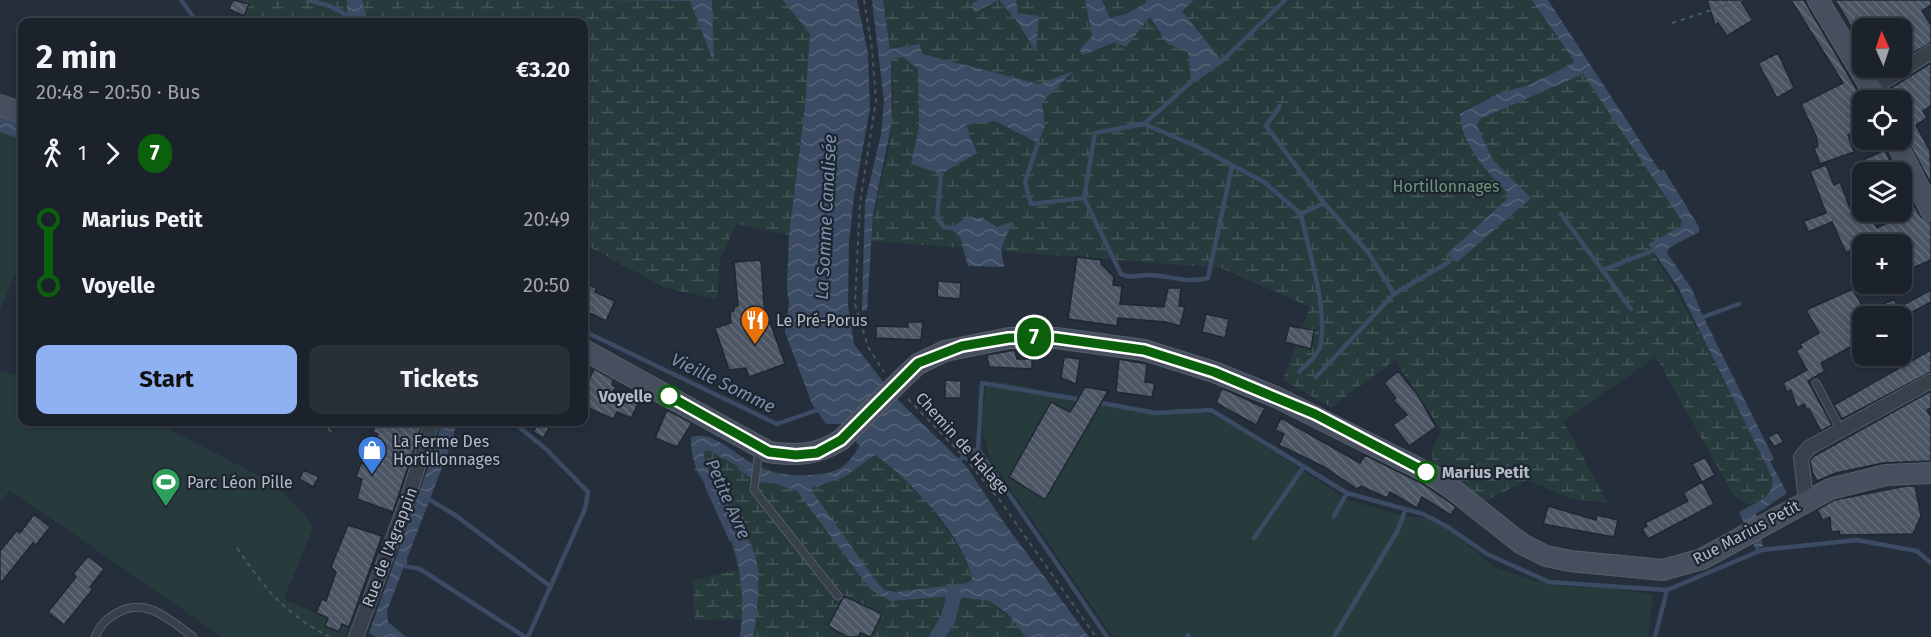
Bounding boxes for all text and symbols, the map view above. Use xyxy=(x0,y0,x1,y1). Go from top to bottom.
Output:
north arrow xyxy=(1852,18,1912,78)
map controls xyxy=(1852,18,1912,366)
text: 2 min xyxy=(36,37,117,77)
text: €3.20 xyxy=(516,56,570,83)
text: 20:48 – 20:50 · Bus xyxy=(36,80,200,104)
button: locate xyxy=(1852,90,1912,150)
water label: La Somme Canalisée xyxy=(811,134,841,300)
icon: walk xyxy=(36,137,69,170)
icon: forward xyxy=(96,137,129,170)
text: 7 xyxy=(150,140,160,166)
text: 1 xyxy=(78,141,87,165)
button: layers xyxy=(1852,162,1912,222)
park label: Hortillonnages xyxy=(1393,177,1499,196)
text: Marius Petit xyxy=(82,206,203,233)
text: 20:49 xyxy=(524,207,570,231)
button: + xyxy=(1852,234,1912,294)
text: Voyelle xyxy=(82,272,155,299)
text: 20:50 xyxy=(523,273,570,297)
restaurant icon: Le Pré-Porus xyxy=(739,304,771,346)
button: − xyxy=(1852,306,1912,366)
place label: Le Pré-Porus xyxy=(776,311,868,330)
line badge: 7 xyxy=(1014,318,1054,356)
text: 7 xyxy=(1029,324,1039,350)
button: Start xyxy=(36,345,297,414)
button: Tickets xyxy=(309,345,570,414)
water label: Vieille Somme xyxy=(667,348,779,418)
marker: Voyelle xyxy=(658,385,680,407)
place label: Voyelle xyxy=(598,387,652,406)
street label: Chemin de Halage xyxy=(912,388,1013,498)
place label: La Ferme Des Hortillonnages xyxy=(393,432,500,469)
shop icon: La Ferme Des Hortillonnages xyxy=(356,434,388,476)
water label: Petite Avre xyxy=(701,456,755,542)
marker: Marius Petit xyxy=(1415,461,1437,483)
place label: Marius Petit xyxy=(1442,463,1531,482)
sports icon: Parc Léon Pille xyxy=(150,466,182,508)
place label: Parc Léon Pille xyxy=(187,473,293,492)
street label: Rue de l'Agrappin xyxy=(358,485,421,610)
street label: Rue Marius Petit xyxy=(1689,496,1803,569)

